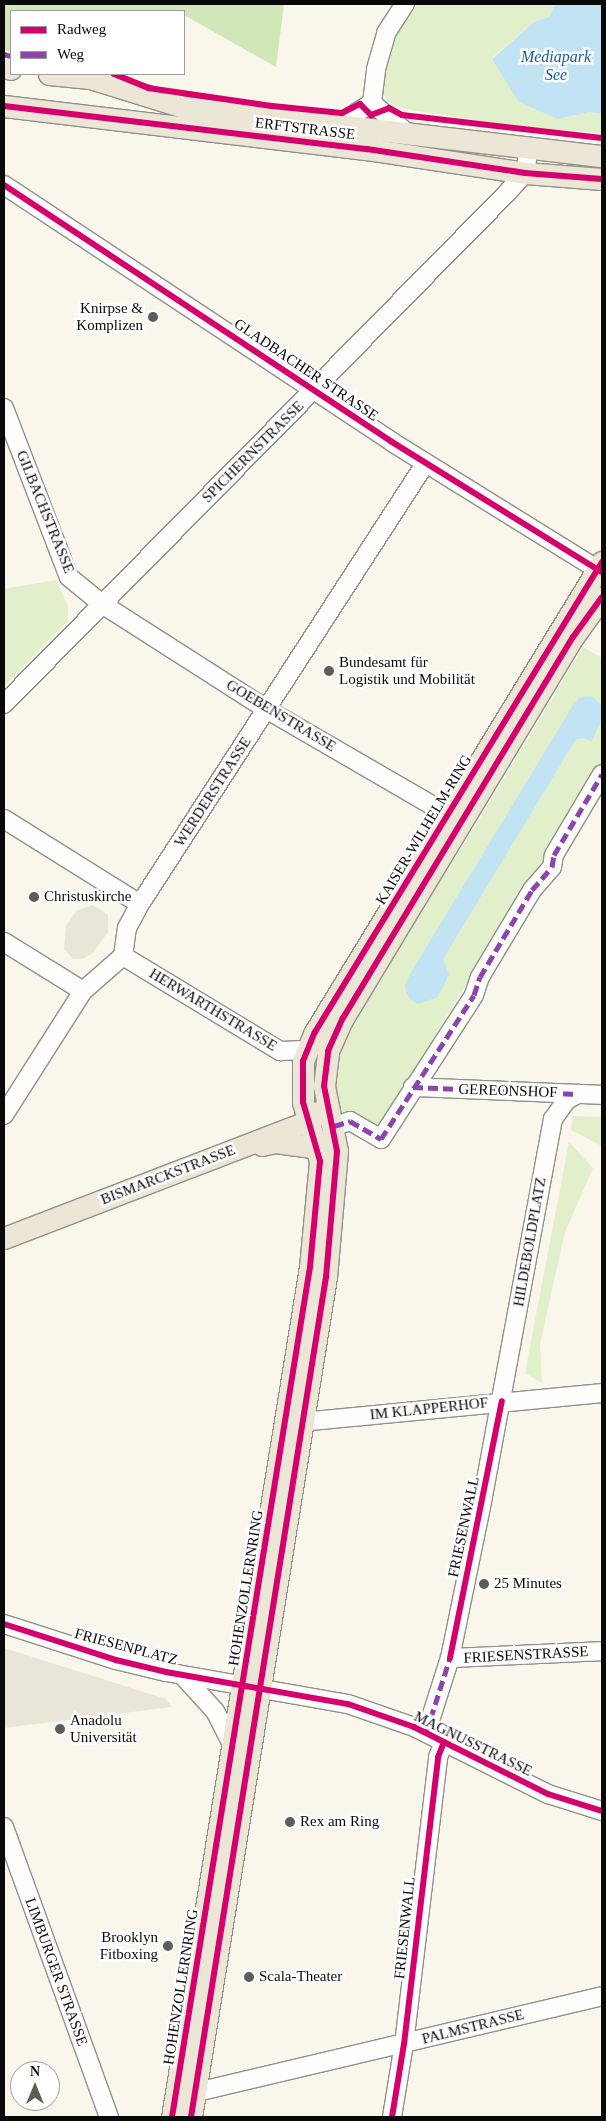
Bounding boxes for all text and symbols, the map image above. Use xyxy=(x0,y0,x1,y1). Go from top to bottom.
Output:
legend xyxy=(10,10,185,75)
text: Radweg xyxy=(57,21,106,37)
text: Weg xyxy=(57,46,84,62)
water label: Mediapark See xyxy=(521,47,591,85)
street label: ERFTSTRASSE xyxy=(254,114,356,144)
place label: Knirpse & Komplizen xyxy=(76,299,143,334)
marker: Knirpse & Komplizen xyxy=(147,311,159,323)
street label: GLADBACHER STRASSE xyxy=(230,315,382,425)
street label: SPICHERNSTRASSE xyxy=(198,397,308,507)
street label: GILBACHSTRASSE xyxy=(12,448,78,576)
place label: Bundesamt für Logistik und Mobilität xyxy=(339,653,475,688)
marker: Bundesamt für Logistik und Mobilität xyxy=(323,665,335,677)
street label: GOEBENSTRASSE xyxy=(223,676,339,756)
street label: WERDERSTRASSE xyxy=(171,734,255,850)
street label: KAISER-WILHELM-RING xyxy=(372,752,476,908)
place label: Christuskirche xyxy=(44,888,131,906)
marker: Christuskirche xyxy=(28,891,40,903)
street label: HERWARTHSTRASSE xyxy=(146,965,280,1055)
street label: GEREONSHOF xyxy=(458,1080,558,1102)
street label: BISMARCKSTRASSE xyxy=(98,1141,238,1209)
street label: HILDEBOLDPLATZ xyxy=(510,1176,550,1308)
street label: IM KLAPPERHOF xyxy=(369,1394,489,1424)
street label: FRIESENWALL xyxy=(445,1475,483,1579)
street label: HOHENZOLLERNRING xyxy=(225,1509,267,1667)
place label: 25 Minutes xyxy=(494,1575,562,1593)
marker: 25 Minutes xyxy=(478,1578,490,1590)
street label: FRIESENPLATZ xyxy=(73,1625,179,1669)
street label: FRIESENSTRASSE xyxy=(463,1643,589,1667)
street label: MAGNUSSTRASSE xyxy=(411,1708,535,1780)
place label: Anadolu Universität xyxy=(70,1711,137,1746)
marker: Anadolu Universität xyxy=(54,1723,66,1735)
place label: Rex am Ring xyxy=(300,1813,379,1831)
marker: Rex am Ring xyxy=(284,1816,296,1828)
street label: FRIESENWALL xyxy=(391,1876,419,1980)
street label: LIMBURGER STRASSE xyxy=(21,1895,91,2049)
street label: HOHENZOLLERNRING xyxy=(160,1908,202,2066)
place label: Brooklyn Fitboxing xyxy=(100,1928,158,1963)
marker: Brooklyn Fitboxing xyxy=(162,1940,174,1952)
place label: Scala-Theater xyxy=(259,1968,342,1986)
marker: Scala-Theater xyxy=(243,1971,255,1983)
street label: PALMSTRASSE xyxy=(420,2006,526,2048)
north arrow xyxy=(10,2061,60,2111)
text: N xyxy=(30,2064,40,2079)

